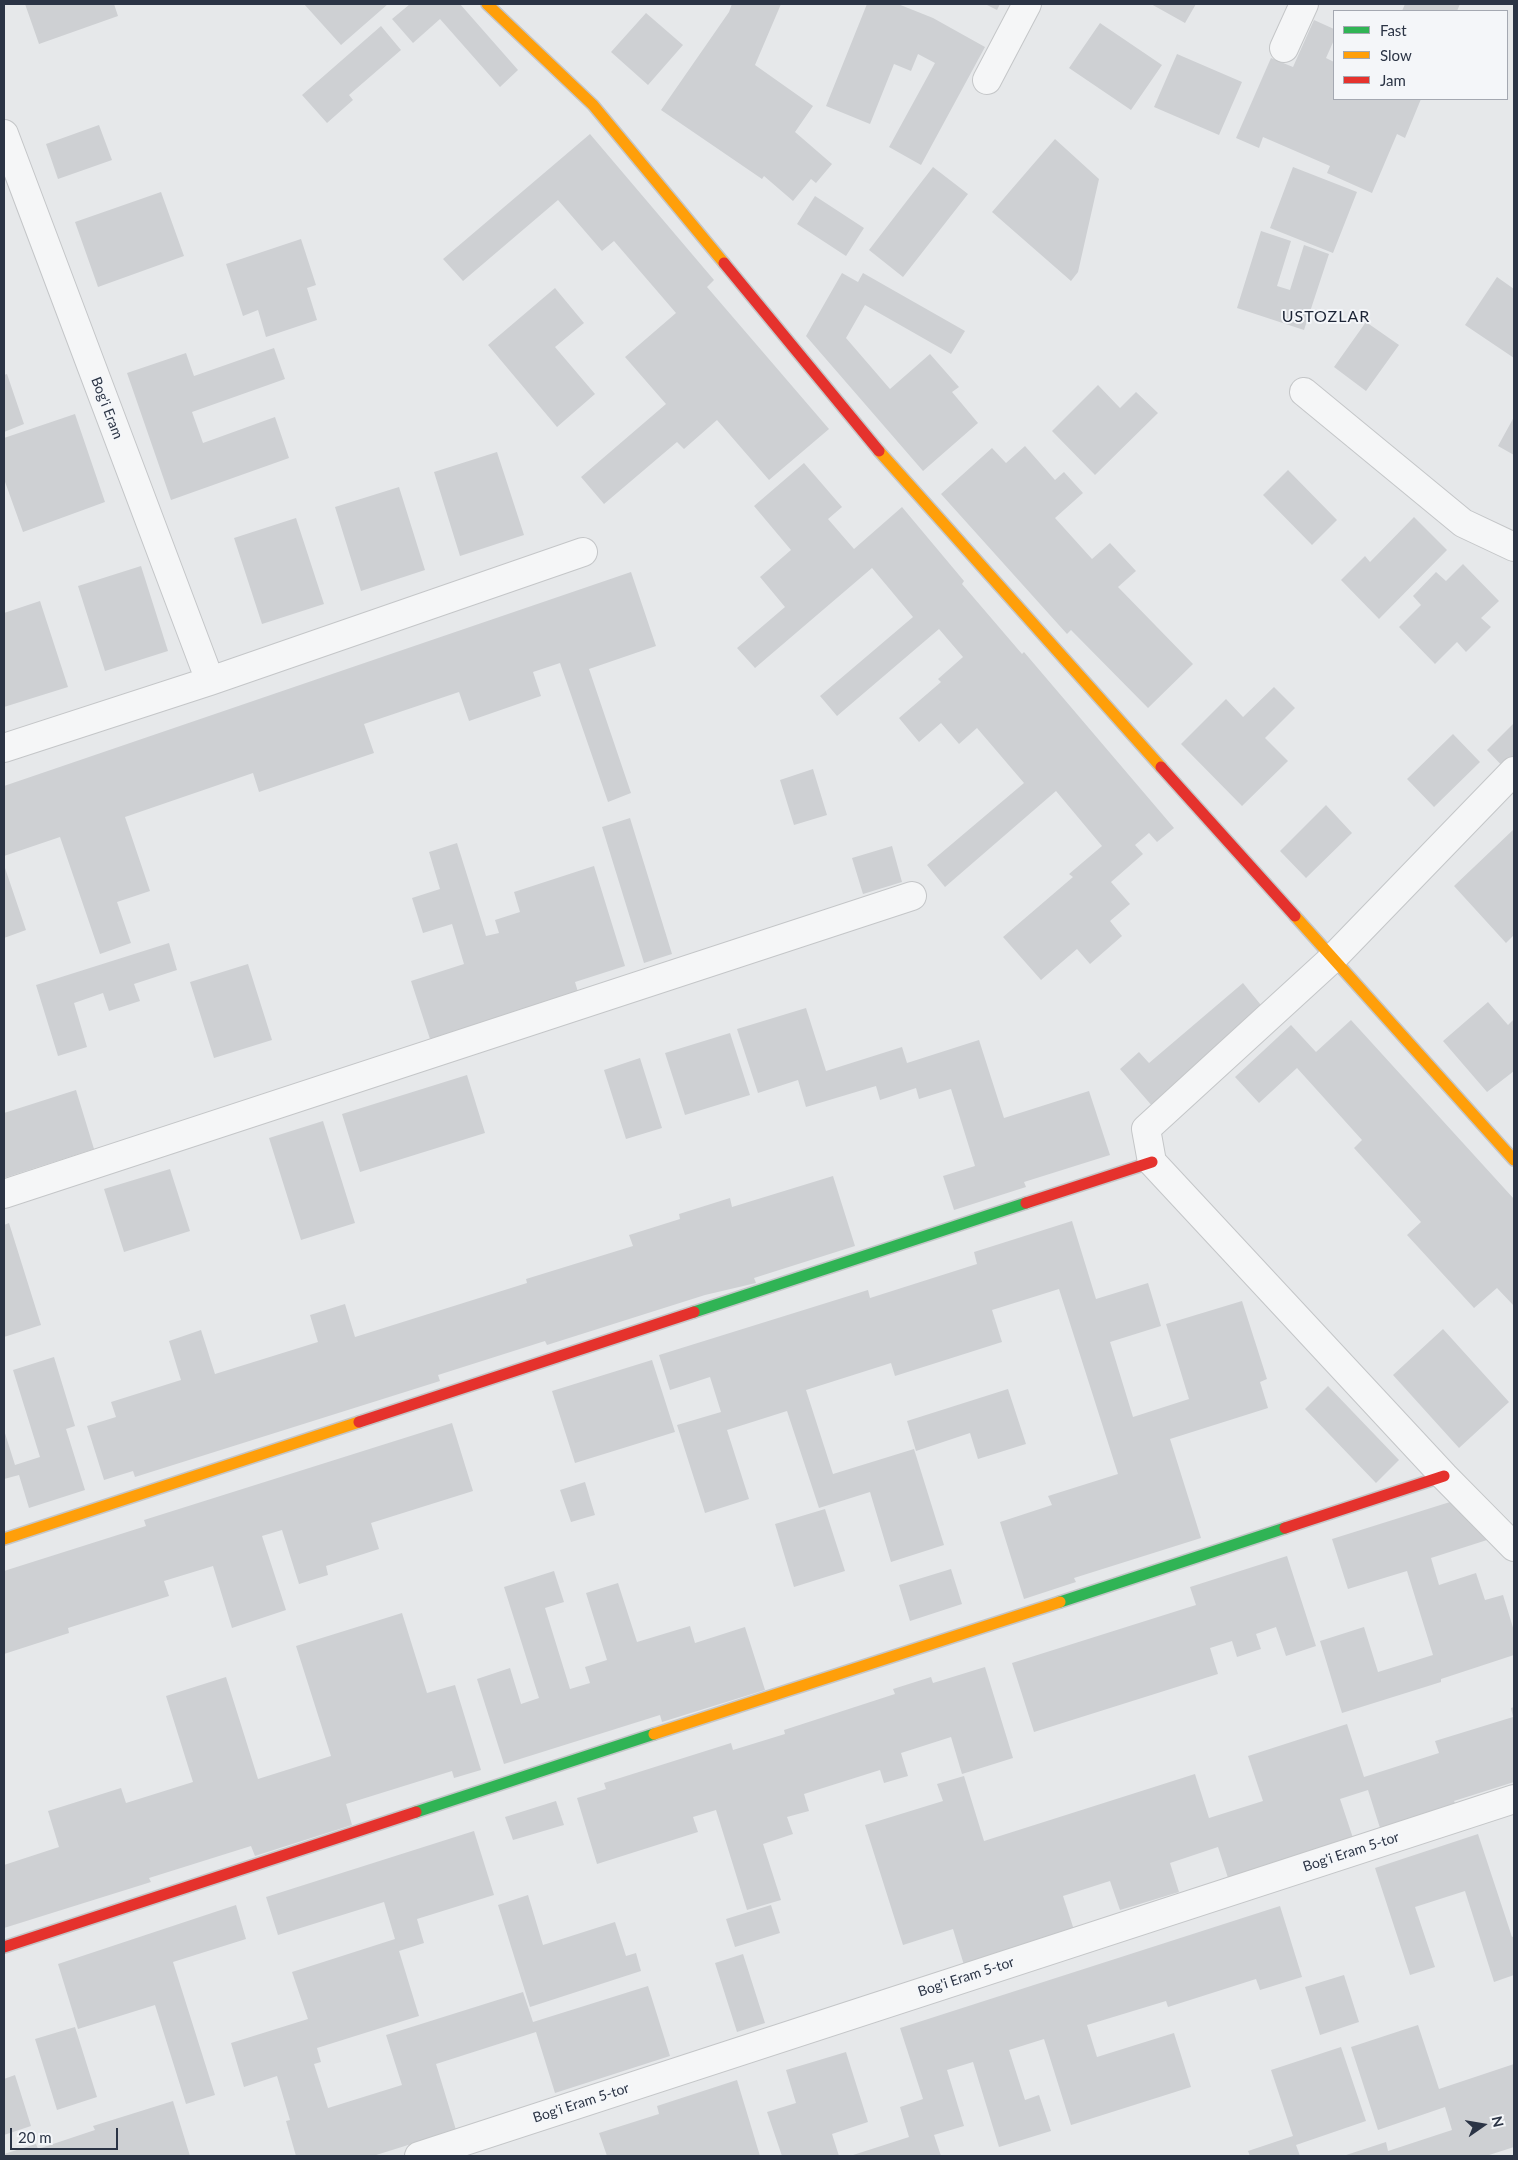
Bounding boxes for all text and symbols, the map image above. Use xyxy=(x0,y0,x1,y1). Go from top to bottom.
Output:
legend xyxy=(1333,10,1508,100)
text: Fast xyxy=(1380,21,1407,39)
text: Slow xyxy=(1380,46,1412,64)
text: Jam xyxy=(1380,71,1406,89)
district label: USTOZLAR xyxy=(1281,307,1371,327)
street label: Bog'i Eram xyxy=(87,375,127,441)
street label: Bog'i Eram 5-tor xyxy=(1301,1829,1401,1875)
street label: Bog'i Eram 5-tor xyxy=(916,1954,1016,2000)
street label: Bog'i Eram 5-tor xyxy=(531,2080,631,2126)
north arrow xyxy=(1458,2100,1508,2150)
text: N xyxy=(1489,2114,1508,2129)
scale bar xyxy=(12,2118,120,2150)
text: 20 m xyxy=(18,2128,52,2146)

